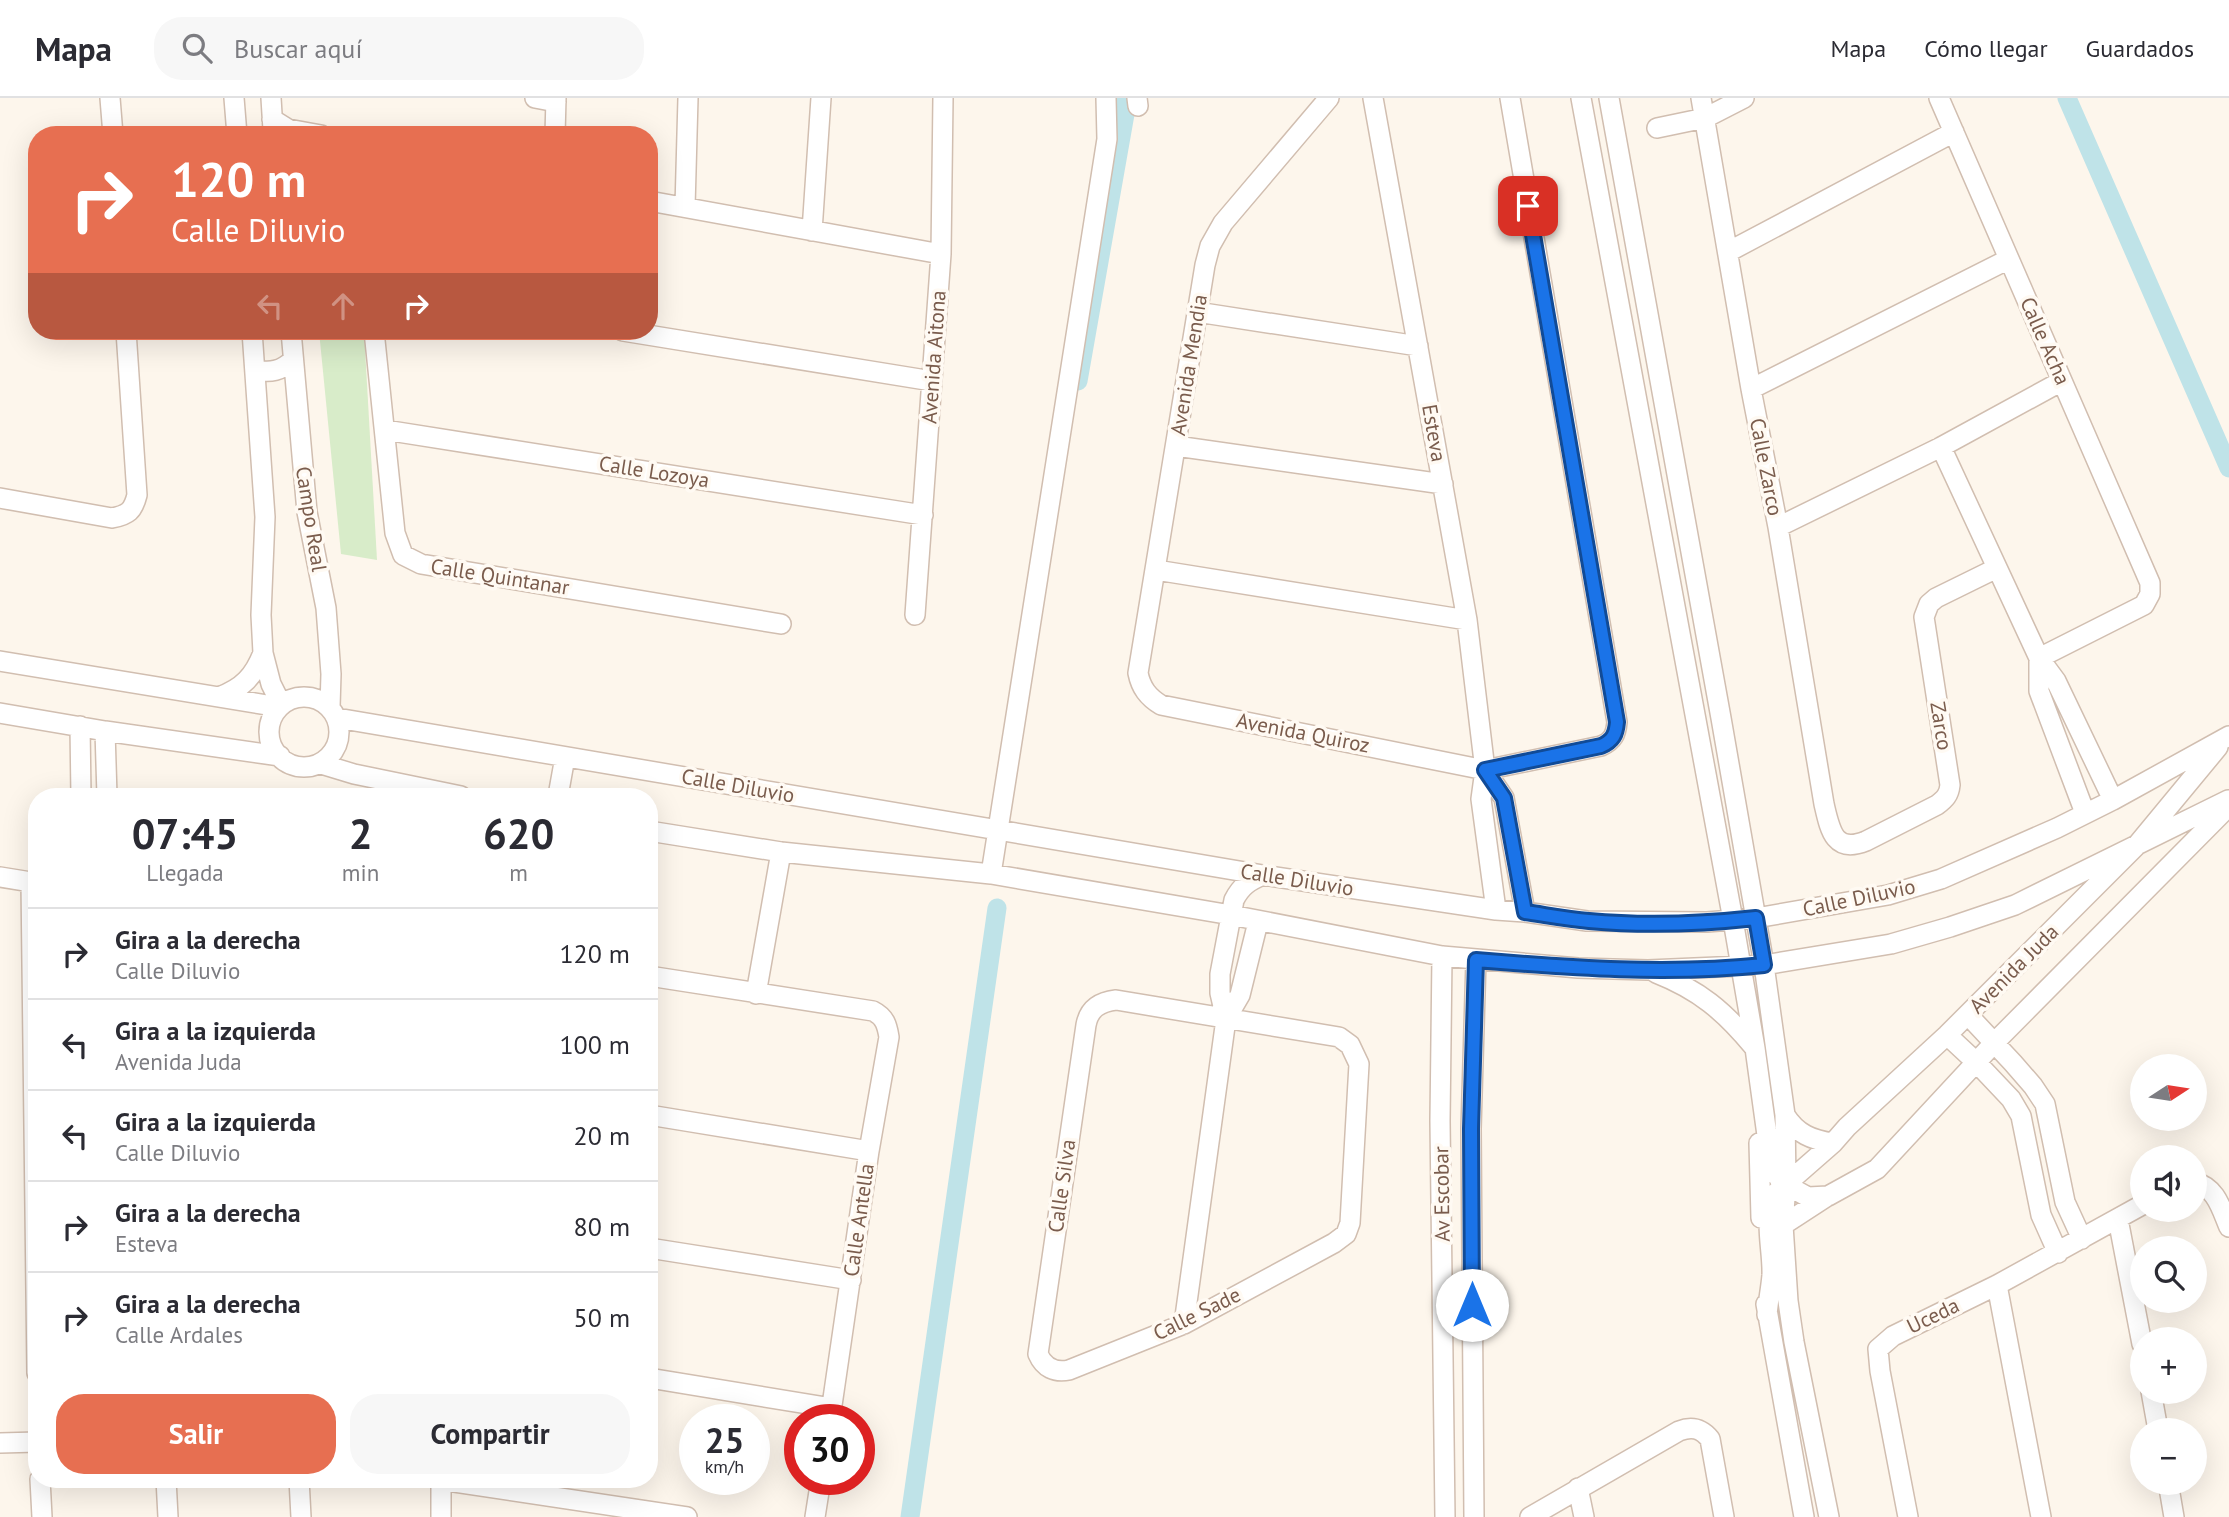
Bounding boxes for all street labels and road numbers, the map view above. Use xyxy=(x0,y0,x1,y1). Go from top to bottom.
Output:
street label: Avenida Aitona xyxy=(915,289,952,425)
street label: Avenida Mendia xyxy=(1164,292,1213,437)
street label: Calle Acha xyxy=(2014,293,2077,389)
street label: Esteva xyxy=(1416,402,1453,464)
street label: Calle Zarco xyxy=(1744,416,1789,518)
street label: Calle Lozoya xyxy=(597,449,711,494)
street label: Campo Real xyxy=(290,464,333,573)
street label: Calle Quintanar xyxy=(429,552,571,601)
street label: Zarco xyxy=(1924,700,1959,752)
street label: Avenida Quiroz xyxy=(1234,706,1372,759)
street label: Calle Diluvio xyxy=(679,762,797,809)
street label: Calle Diluvio xyxy=(1238,857,1356,902)
street label: Calle Diluvio xyxy=(1800,872,1918,923)
street label: Avenida Juda xyxy=(1963,918,2064,1019)
street label: Calle Silva xyxy=(1042,1137,1081,1234)
street label: Av Escobar xyxy=(1427,1146,1456,1242)
street label: Calle Antella xyxy=(837,1162,880,1278)
street label: Calle Sade xyxy=(1149,1281,1245,1346)
street label: Uceda xyxy=(1902,1291,1963,1340)

